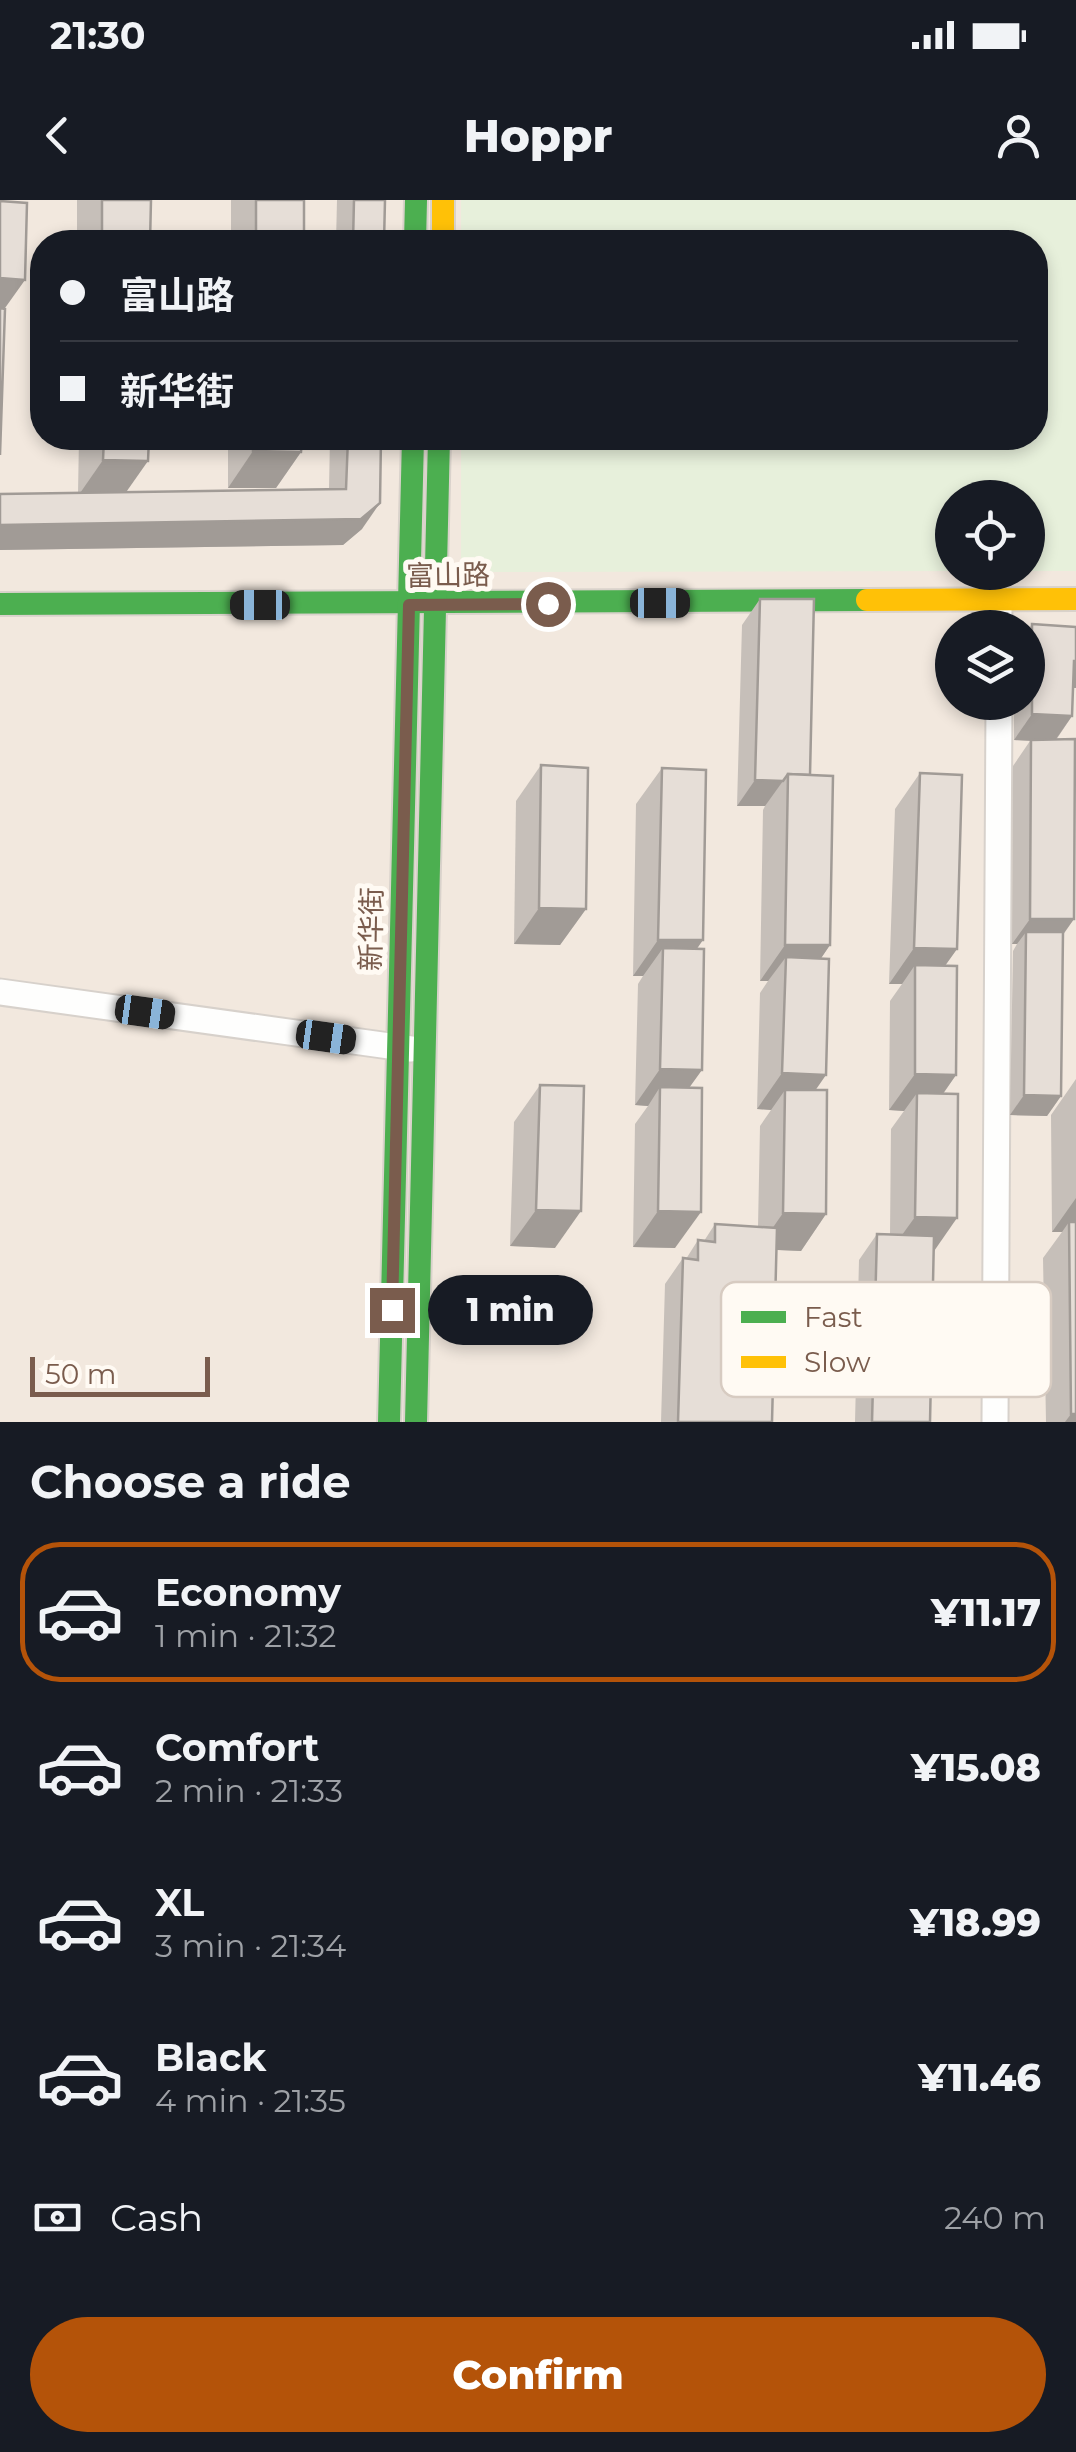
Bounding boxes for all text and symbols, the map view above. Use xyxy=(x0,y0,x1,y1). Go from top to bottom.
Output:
text: 21:30 xyxy=(50,12,146,59)
icon: back xyxy=(30,108,85,163)
text: Hoppr xyxy=(464,108,612,163)
icon: person xyxy=(991,108,1046,163)
text: 富山路 xyxy=(120,272,234,319)
text: 新华街 xyxy=(120,368,234,415)
map controls xyxy=(935,480,1045,720)
button: locate xyxy=(935,480,1045,590)
street label: 富山路 xyxy=(406,557,490,593)
route start xyxy=(526,582,571,627)
car xyxy=(630,588,690,618)
car xyxy=(230,590,290,620)
button: layers xyxy=(935,610,1045,720)
street label: 新华街 xyxy=(353,887,389,971)
car xyxy=(113,993,177,1031)
car xyxy=(294,1018,358,1056)
callout: 1 min xyxy=(427,1275,592,1345)
legend xyxy=(721,1282,1051,1397)
route end xyxy=(370,1288,415,1333)
text: 1 min xyxy=(466,1290,555,1329)
text: Fast xyxy=(804,1300,863,1334)
text: Slow xyxy=(804,1345,871,1379)
scale bar xyxy=(30,1352,210,1396)
text: 50 m xyxy=(45,1357,116,1391)
text: Choose a ride xyxy=(30,1454,351,1509)
icon: car xyxy=(35,1567,125,1657)
text: Economy xyxy=(155,1569,341,1616)
text: ¥11.17 xyxy=(931,1589,1041,1636)
text: 1 min · 21:32 xyxy=(155,1616,337,1655)
icon: car xyxy=(35,1722,125,1812)
text: Comfort xyxy=(155,1724,319,1771)
text: ¥15.08 xyxy=(911,1744,1041,1791)
text: 2 min · 21:33 xyxy=(155,1771,343,1810)
icon: car xyxy=(35,1877,125,1967)
text: XL xyxy=(155,1879,204,1926)
text: ¥18.99 xyxy=(910,1899,1041,1946)
text: 3 min · 21:34 xyxy=(155,1926,346,1965)
icon: car xyxy=(35,2032,125,2122)
text: Black xyxy=(155,2034,266,2081)
text: ¥11.46 xyxy=(918,2054,1041,2101)
text: 4 min · 21:35 xyxy=(155,2081,346,2120)
icon: cash xyxy=(30,2190,85,2245)
text: Cash xyxy=(110,2194,203,2241)
text: 240 m xyxy=(944,2198,1046,2237)
button: Confirm xyxy=(30,2317,1046,2432)

